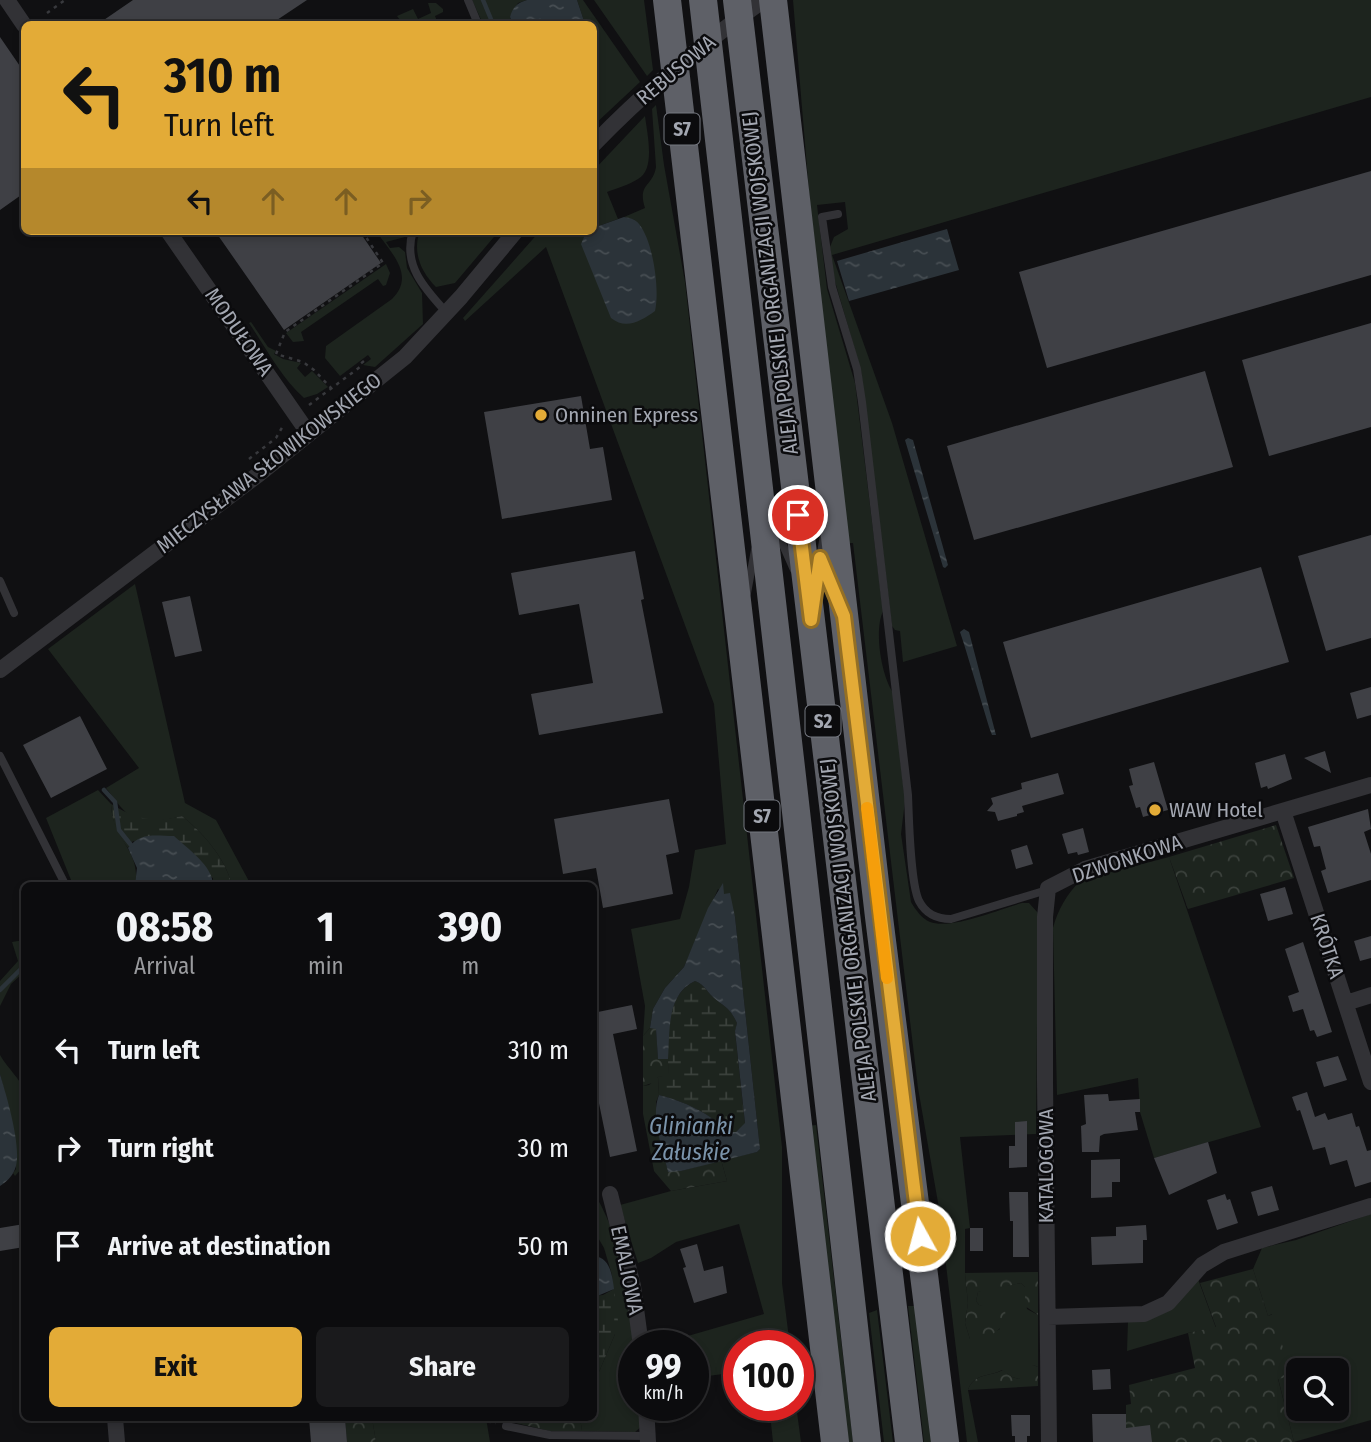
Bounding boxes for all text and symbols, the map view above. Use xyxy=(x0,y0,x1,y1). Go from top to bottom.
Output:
street label: REBUSOWA xyxy=(631,29,721,111)
text: 310 m xyxy=(164,46,281,105)
icon: left xyxy=(49,49,140,140)
text: Turn left xyxy=(164,106,274,144)
street label: ALEJA POLSKIEJ ORGANIZACJI WOJSKOWEJ xyxy=(736,110,804,456)
road number: S7 xyxy=(664,113,700,144)
icon: left xyxy=(181,182,219,220)
icon: ahead xyxy=(254,182,292,220)
icon: ahead xyxy=(327,182,365,220)
icon: right xyxy=(400,182,438,220)
street label: MODUŁOWA xyxy=(199,283,279,381)
street label: MIECZYSŁAWA SŁOWIKOWSKIEGO xyxy=(151,367,387,559)
place label: Onninen Express xyxy=(555,402,698,428)
marker: Onninen Express xyxy=(533,407,549,423)
pin xyxy=(768,485,828,545)
icon: arrive xyxy=(779,496,817,534)
road number: S2 xyxy=(806,706,840,736)
street label: ALEJA POLSKIEJ ORGANIZACJI WOJSKOWEJ xyxy=(814,757,882,1103)
place label: WAW Hotel xyxy=(1169,797,1263,823)
road number: S7 xyxy=(744,800,780,832)
marker: WAW Hotel xyxy=(1147,802,1163,818)
street label: DZWONKOWA xyxy=(1069,829,1185,889)
text: 08:58 xyxy=(116,902,213,952)
text: 1 xyxy=(317,902,335,952)
text: 390 xyxy=(438,902,502,952)
street label: KRÓTKA xyxy=(1304,910,1350,982)
text: Arrival xyxy=(134,952,195,980)
text: min xyxy=(308,952,344,980)
text: m xyxy=(461,952,479,980)
icon: left xyxy=(49,1031,87,1069)
text: Turn left xyxy=(108,1035,200,1066)
text: 310 m xyxy=(508,1035,569,1066)
street label: KATALOGOWA xyxy=(1033,1109,1059,1223)
water label: Glinianki Załuskie xyxy=(649,1112,733,1166)
icon: right xyxy=(49,1129,87,1167)
text: Turn right xyxy=(108,1133,214,1164)
text: 30 m xyxy=(518,1133,569,1164)
position arrow xyxy=(883,1199,957,1273)
street label: EMALIOWA xyxy=(605,1223,649,1317)
icon: arrive xyxy=(49,1227,87,1265)
text: Arrive at destination xyxy=(108,1231,331,1262)
text: 50 m xyxy=(517,1231,569,1262)
button: Exit xyxy=(49,1327,302,1407)
button: Share xyxy=(316,1327,569,1407)
speed limit sign: 100 xyxy=(723,1330,814,1421)
text: 99 xyxy=(645,1345,682,1387)
map controls xyxy=(1286,1358,1349,1421)
button: search xyxy=(1286,1358,1349,1421)
text: km/h xyxy=(643,1382,684,1404)

